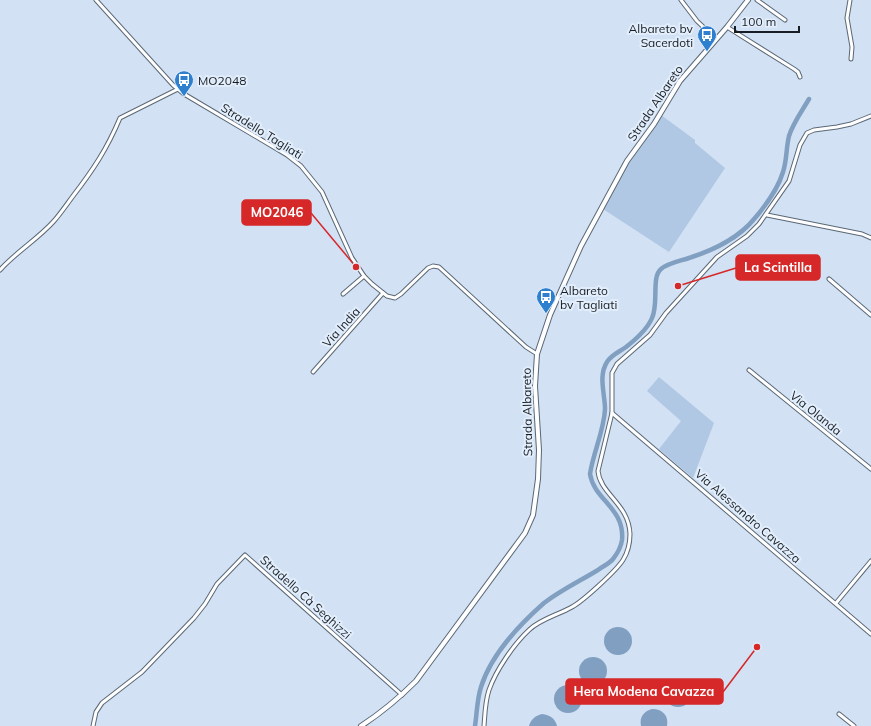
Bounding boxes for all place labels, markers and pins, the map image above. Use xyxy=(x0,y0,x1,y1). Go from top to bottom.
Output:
place label: Albareto bv Sacerdoti xyxy=(629,21,694,50)
bus stop icon: Albareto bv Sacerdoti xyxy=(696,24,718,52)
bus stop icon: MO2048 xyxy=(173,69,195,97)
place label: MO2048 xyxy=(198,73,246,88)
callout: MO2046 xyxy=(242,200,311,225)
callout: La Scintilla xyxy=(736,255,820,280)
place label: Albareto bv Tagliati xyxy=(560,283,617,312)
bus stop icon: Albareto bv Tagliati xyxy=(535,286,557,314)
callout: Hera Modena Cavazza xyxy=(566,679,723,704)

